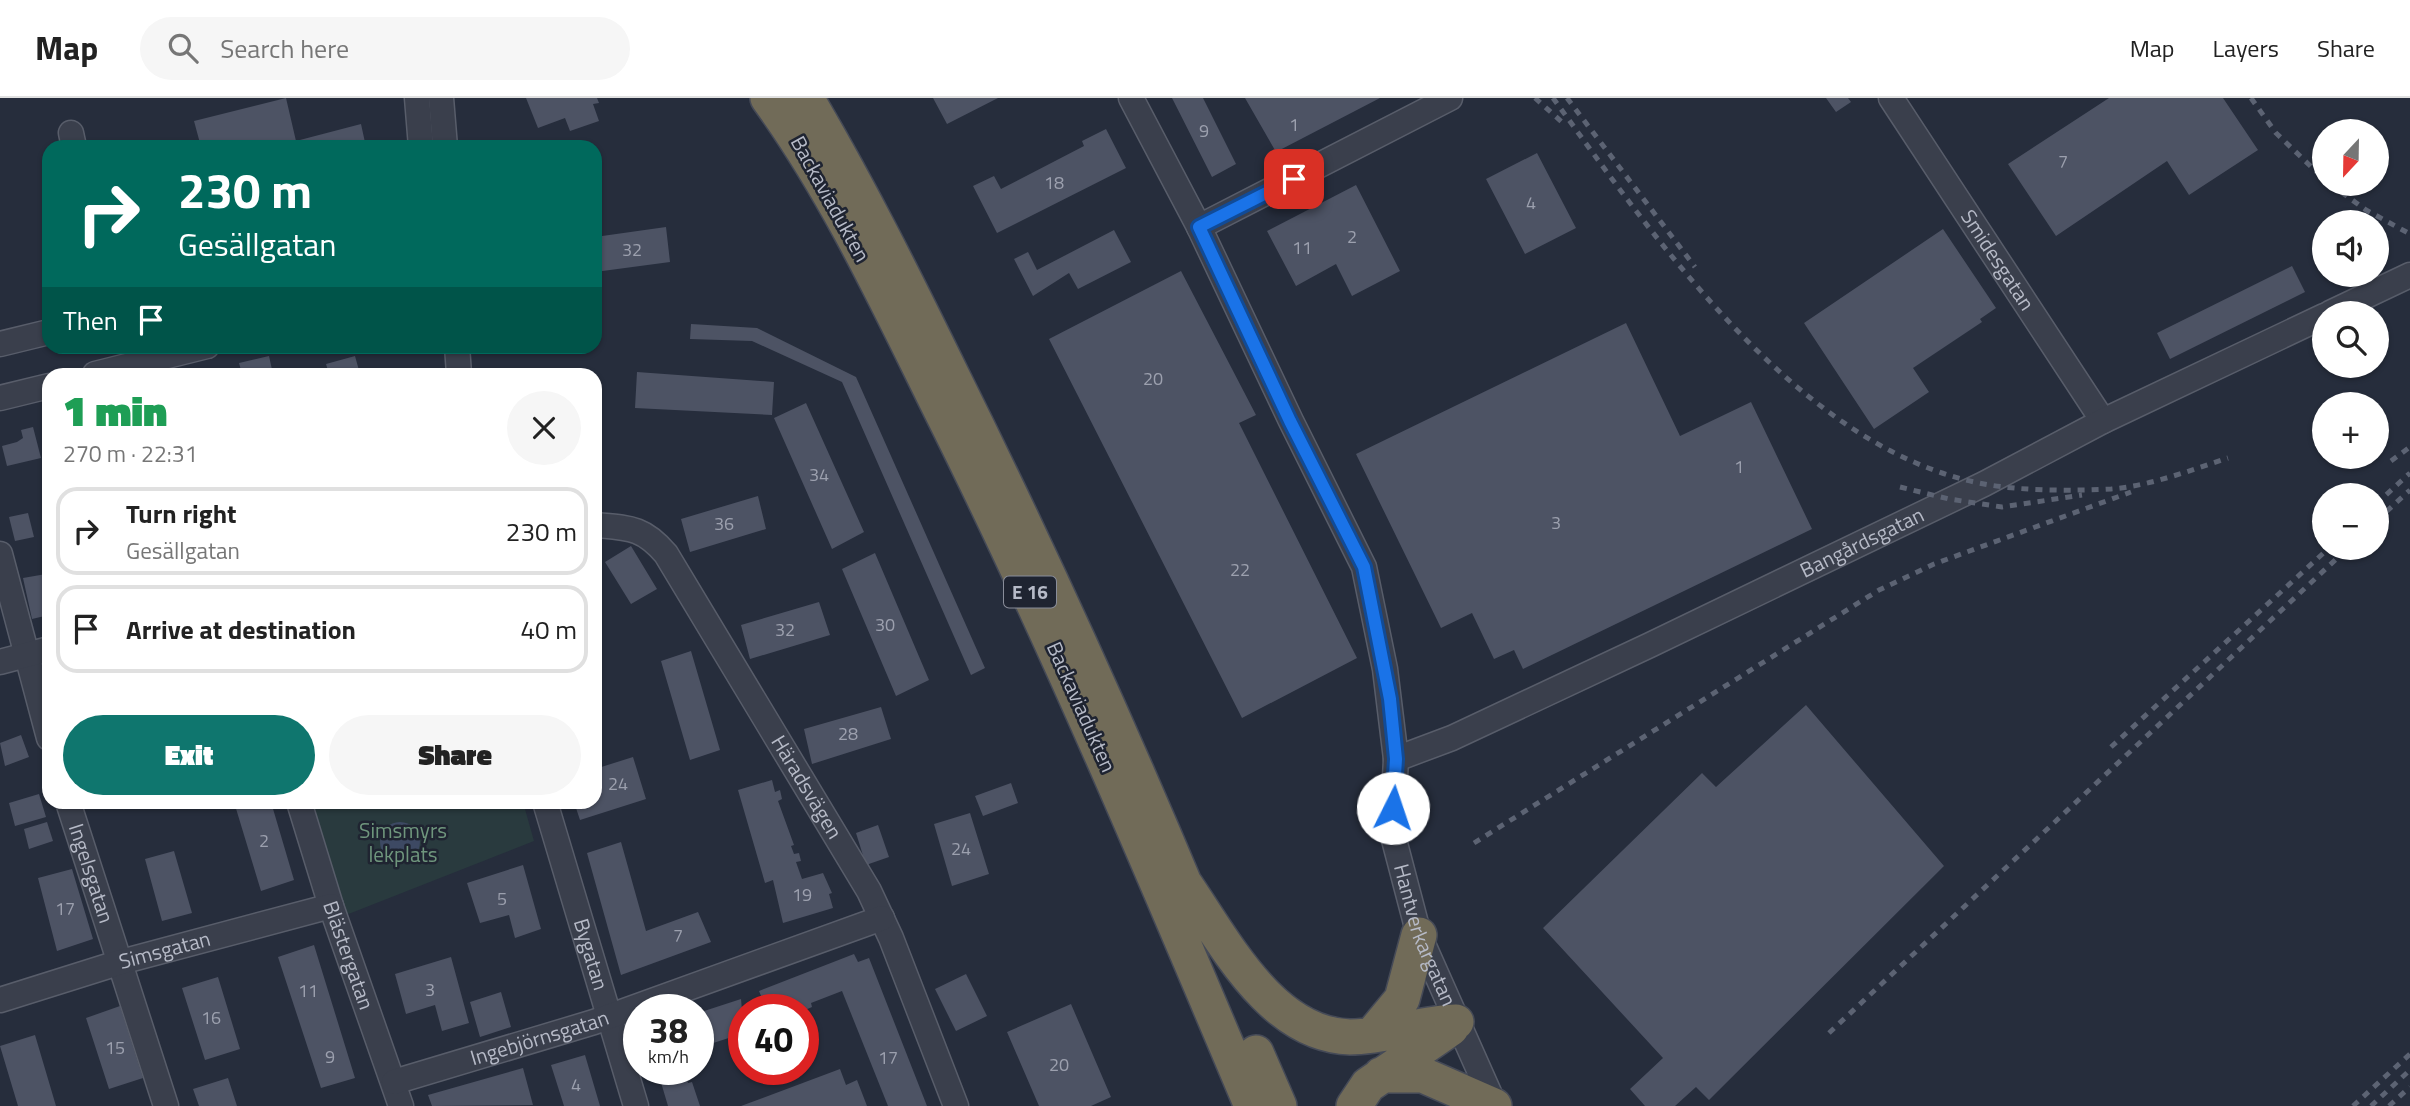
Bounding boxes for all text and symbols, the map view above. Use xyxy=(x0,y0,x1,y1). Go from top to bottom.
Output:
search box xyxy=(140,17,630,80)
text: Map xyxy=(35,23,98,73)
icon: search xyxy=(164,29,202,67)
text: Search here xyxy=(220,29,349,68)
text: Map xyxy=(2130,30,2175,66)
text: Layers xyxy=(2213,30,2279,66)
text: Share xyxy=(2317,30,2375,66)
house number: 1 xyxy=(1289,111,1299,138)
house number: 9 xyxy=(1199,117,1209,144)
north arrow xyxy=(2312,119,2389,196)
map controls xyxy=(2312,119,2389,560)
street label: Backaviadukten xyxy=(783,130,879,267)
house number: 7 xyxy=(2058,148,2068,175)
pin xyxy=(1264,149,1324,209)
text: 230 m xyxy=(178,152,312,227)
icon: arrive xyxy=(1275,160,1313,198)
icon: right xyxy=(63,168,154,259)
house number: 18 xyxy=(1044,169,1064,196)
house number: 4 xyxy=(1526,189,1536,216)
street label: Smidesgatan xyxy=(1953,203,2043,317)
button: sound xyxy=(2312,210,2389,287)
text: Gesällgatan xyxy=(178,220,337,268)
house number: 2 xyxy=(1347,223,1357,250)
house number: 11 xyxy=(1292,234,1312,261)
house number: 32 xyxy=(622,236,642,263)
text: Then xyxy=(63,301,118,340)
icon: arrive xyxy=(132,301,170,339)
button: search xyxy=(2312,301,2389,378)
house number: 20 xyxy=(1143,365,1163,392)
text: 1 min xyxy=(63,378,167,442)
button: close xyxy=(507,391,581,465)
button: + xyxy=(2312,392,2389,469)
text: 270 m · 22:31 xyxy=(63,436,198,471)
house number: 1 xyxy=(1734,453,1744,480)
house number: 34 xyxy=(809,461,829,488)
button: − xyxy=(2312,483,2389,560)
text: Turn right xyxy=(126,494,237,533)
street label: Bangårdsgatan xyxy=(1794,498,1929,585)
house number: 3 xyxy=(1551,509,1561,536)
house number: 36 xyxy=(714,510,734,537)
icon: right xyxy=(67,512,105,550)
text: 230 m xyxy=(506,512,577,551)
text: Gesällgatan xyxy=(126,533,240,568)
house number: 22 xyxy=(1230,556,1250,583)
road number: E 16 xyxy=(1004,576,1056,607)
icon: arrive xyxy=(67,610,105,648)
text: Arrive at destination xyxy=(126,610,356,649)
text: 40 m xyxy=(520,610,577,649)
house number: 30 xyxy=(875,611,895,638)
house number: 32 xyxy=(775,616,795,643)
street label: Backaviadukten xyxy=(1039,636,1125,777)
button: Exit xyxy=(63,715,315,795)
button: Share xyxy=(329,715,581,795)
house number: 28 xyxy=(838,720,858,747)
street label: Häradsvägen xyxy=(764,729,851,845)
house number: 24 xyxy=(608,770,628,797)
position arrow xyxy=(1356,771,1430,845)
park label: Simsmyrs lekplats xyxy=(359,814,447,870)
street label: Ingelsgatan xyxy=(61,819,123,927)
house number: 2 xyxy=(259,827,269,854)
house number: 24 xyxy=(951,835,971,862)
street label: Hantverkargatan xyxy=(1386,860,1466,1011)
house number: 19 xyxy=(792,881,812,908)
house number: 5 xyxy=(497,885,507,912)
house number: 17 xyxy=(55,895,75,922)
street label: Blästergatan xyxy=(315,896,383,1014)
street label: Bygatan xyxy=(566,914,617,994)
street label: Simsgatan xyxy=(115,922,214,977)
house number: 7 xyxy=(673,922,683,949)
house number: 3 xyxy=(425,976,435,1003)
house number: 11 xyxy=(298,977,318,1004)
speed limit sign: 40 xyxy=(728,994,819,1085)
street label: Ingebjörnsgatan xyxy=(466,1001,613,1073)
text: 38 xyxy=(649,1003,688,1057)
house number: 16 xyxy=(201,1004,221,1031)
house number: 15 xyxy=(105,1034,125,1061)
house number: 9 xyxy=(325,1043,335,1070)
text: km/h xyxy=(648,1043,689,1070)
house number: 17 xyxy=(878,1044,898,1071)
house number: 20 xyxy=(1049,1051,1069,1078)
house number: 4 xyxy=(571,1071,581,1098)

